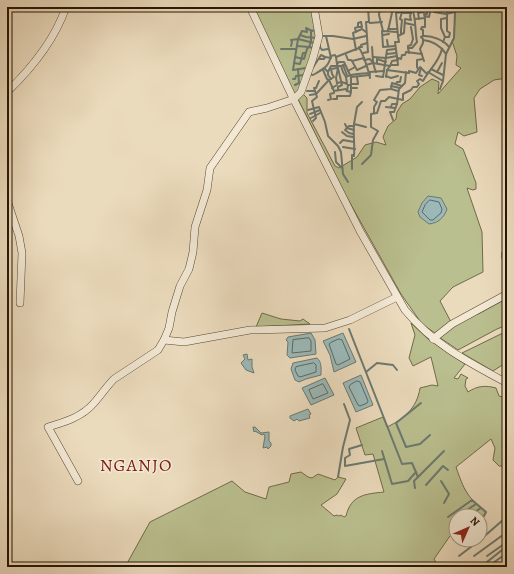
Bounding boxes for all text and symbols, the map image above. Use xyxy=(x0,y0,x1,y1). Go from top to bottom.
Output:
district label: NGANJO xyxy=(100,453,172,477)
north arrow xyxy=(448,508,488,548)
text: N xyxy=(467,513,483,529)

